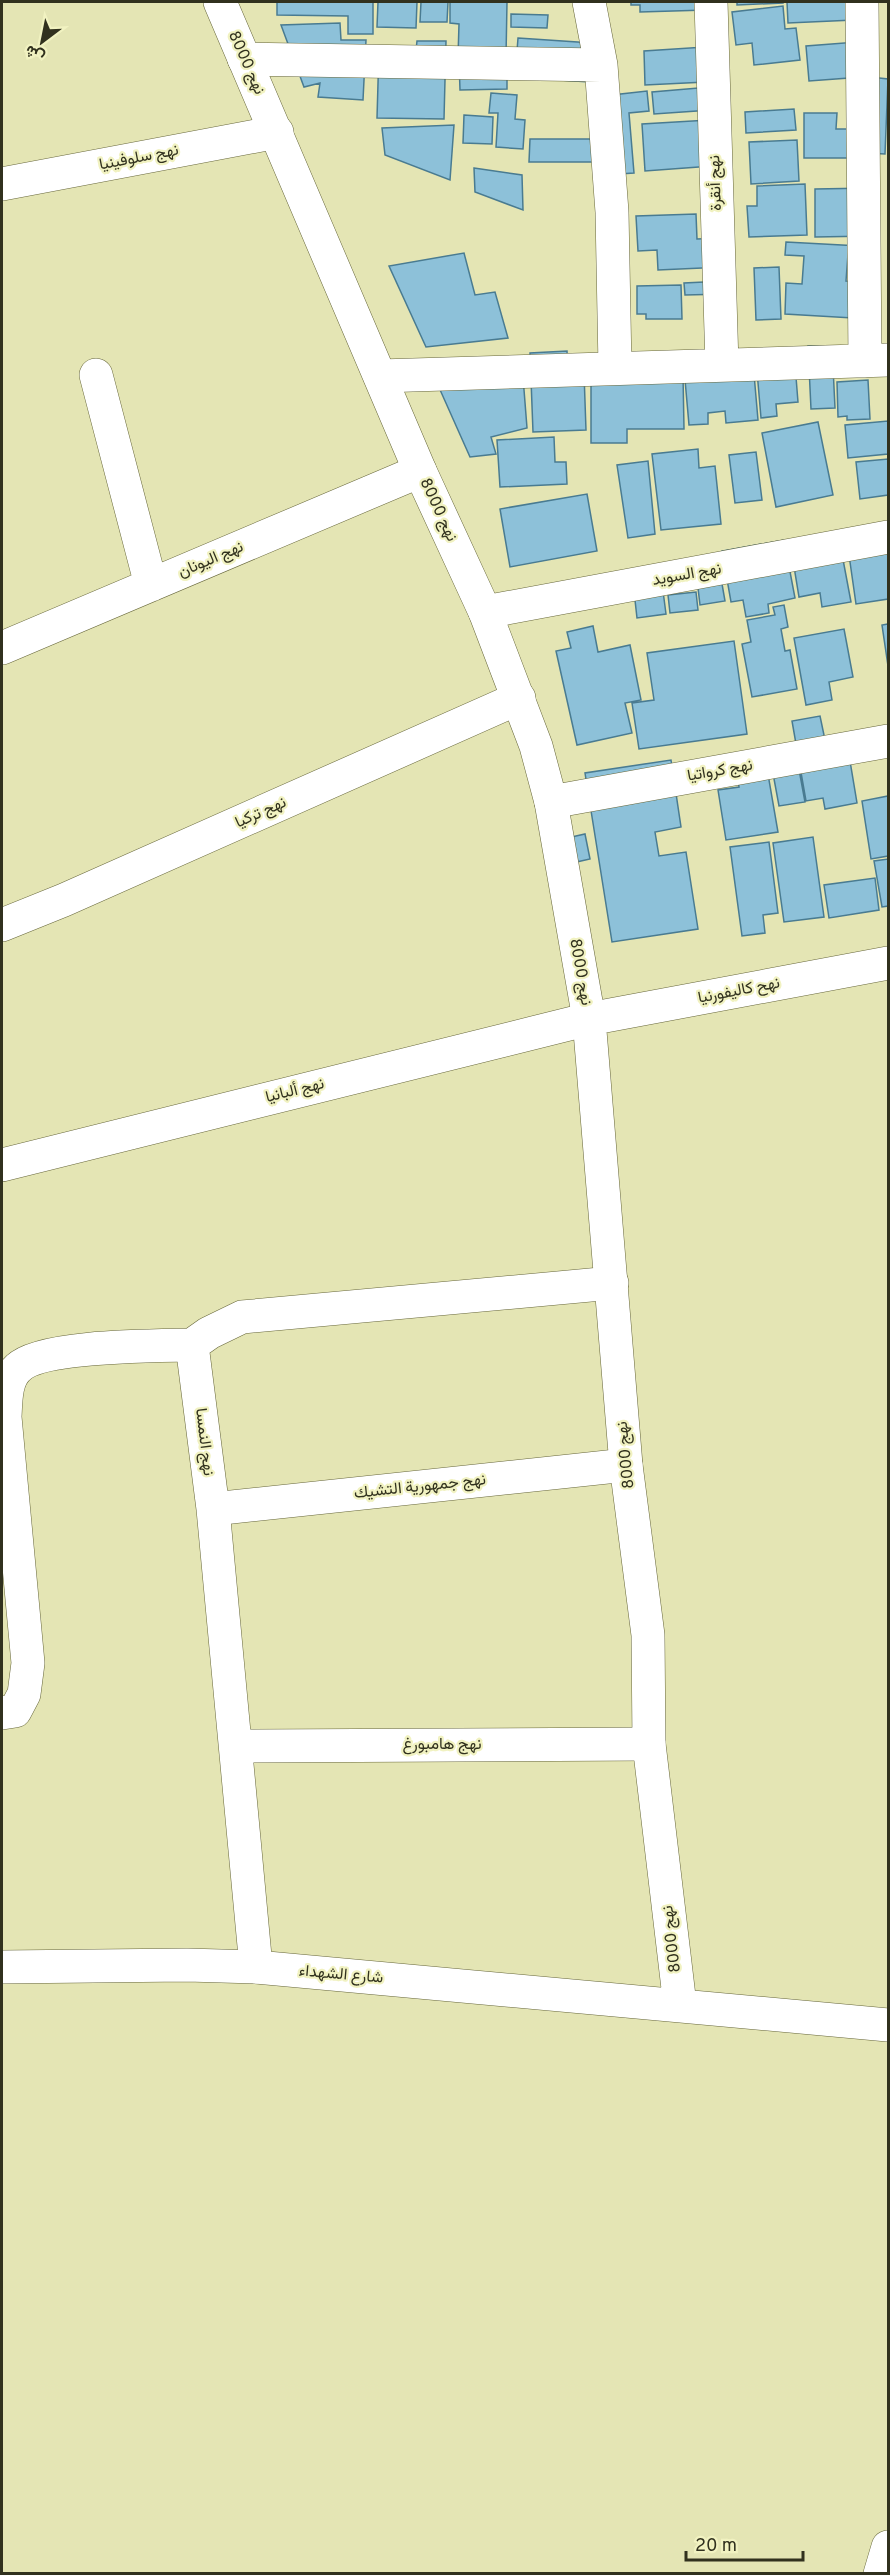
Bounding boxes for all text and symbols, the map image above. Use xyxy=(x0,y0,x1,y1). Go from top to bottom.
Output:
north arrow xyxy=(12,12,72,72)
street label: نهج 8000 xyxy=(223,28,269,98)
text: ش xyxy=(22,39,49,67)
street label: نهج سلوفينيا xyxy=(98,140,180,176)
street label: نهج أنقرة xyxy=(705,155,727,211)
street label: نهج 8000 xyxy=(415,475,461,545)
street label: نهج اليونان xyxy=(175,537,247,583)
street label: نهج السويد xyxy=(651,559,723,591)
street label: نهج كرواتيا xyxy=(686,755,754,787)
street label: نهج تركيا xyxy=(232,793,290,833)
street label: نهج 8000 xyxy=(564,937,596,1007)
street label: نهح كاليفورنيا xyxy=(696,973,782,1009)
street label: نهج ألبانيا xyxy=(264,1074,326,1108)
street label: نهج النمسا xyxy=(190,1407,218,1477)
street label: نهج 8000 xyxy=(613,1420,639,1490)
street label: نهج جمهورية التشيك xyxy=(353,1470,487,1504)
street label: نهج هامبورغ xyxy=(402,1735,482,1755)
street label: نهج 8000 xyxy=(658,1904,686,1974)
street label: شارع الشهداء xyxy=(298,1961,384,1989)
scale bar xyxy=(686,2524,803,2562)
text: 20 m xyxy=(695,2535,737,2558)

